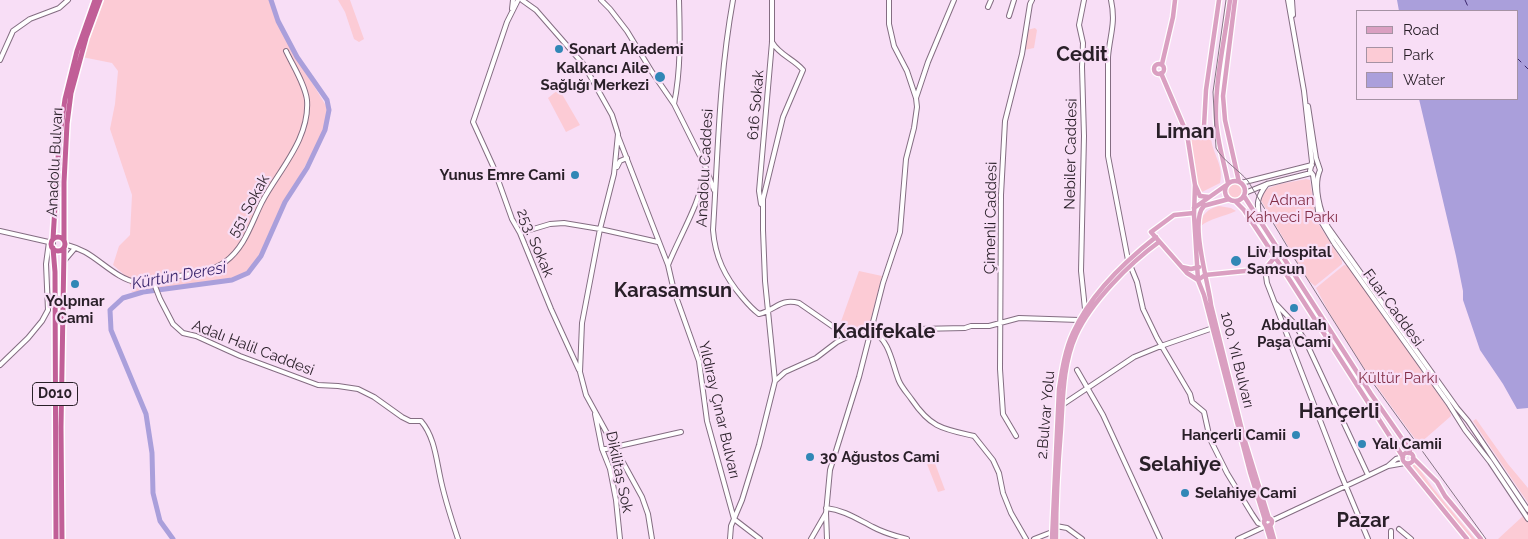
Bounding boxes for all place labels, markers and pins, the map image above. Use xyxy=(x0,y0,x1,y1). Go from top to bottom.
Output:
place label: Sonart Akademi xyxy=(569,40,684,58)
marker: Sonart Akademi xyxy=(553,43,565,55)
place label: Kalkancı Aile Sağlığı Merkezi xyxy=(540,59,649,94)
marker: Kalkancı Aile Sağlığı Merkezi xyxy=(653,70,667,84)
place label: Yunus Emre Cami xyxy=(439,166,565,184)
marker: Yunus Emre Cami xyxy=(569,169,581,181)
place label: Liv Hospital Samsun xyxy=(1247,243,1331,278)
marker: Liv Hospital Samsun xyxy=(1229,254,1243,268)
marker: Yolpınar Cami xyxy=(69,278,81,290)
place label: Yolpınar Cami xyxy=(45,292,105,327)
marker: Abdullah Paşa Cami xyxy=(1288,302,1300,314)
place label: Abdullah Paşa Cami xyxy=(1257,316,1331,351)
place label: Hançerli Camii xyxy=(1181,426,1286,444)
marker: Hançerli Camii xyxy=(1290,429,1302,441)
place label: Yalı Camii xyxy=(1372,435,1442,453)
marker: Yalı Camii xyxy=(1356,438,1368,450)
place label: 30 Ağustos Cami xyxy=(820,448,940,466)
marker: 30 Ağustos Cami xyxy=(804,451,816,463)
place label: Selahiye Cami xyxy=(1195,484,1297,502)
marker: Selahiye Cami xyxy=(1179,487,1191,499)

